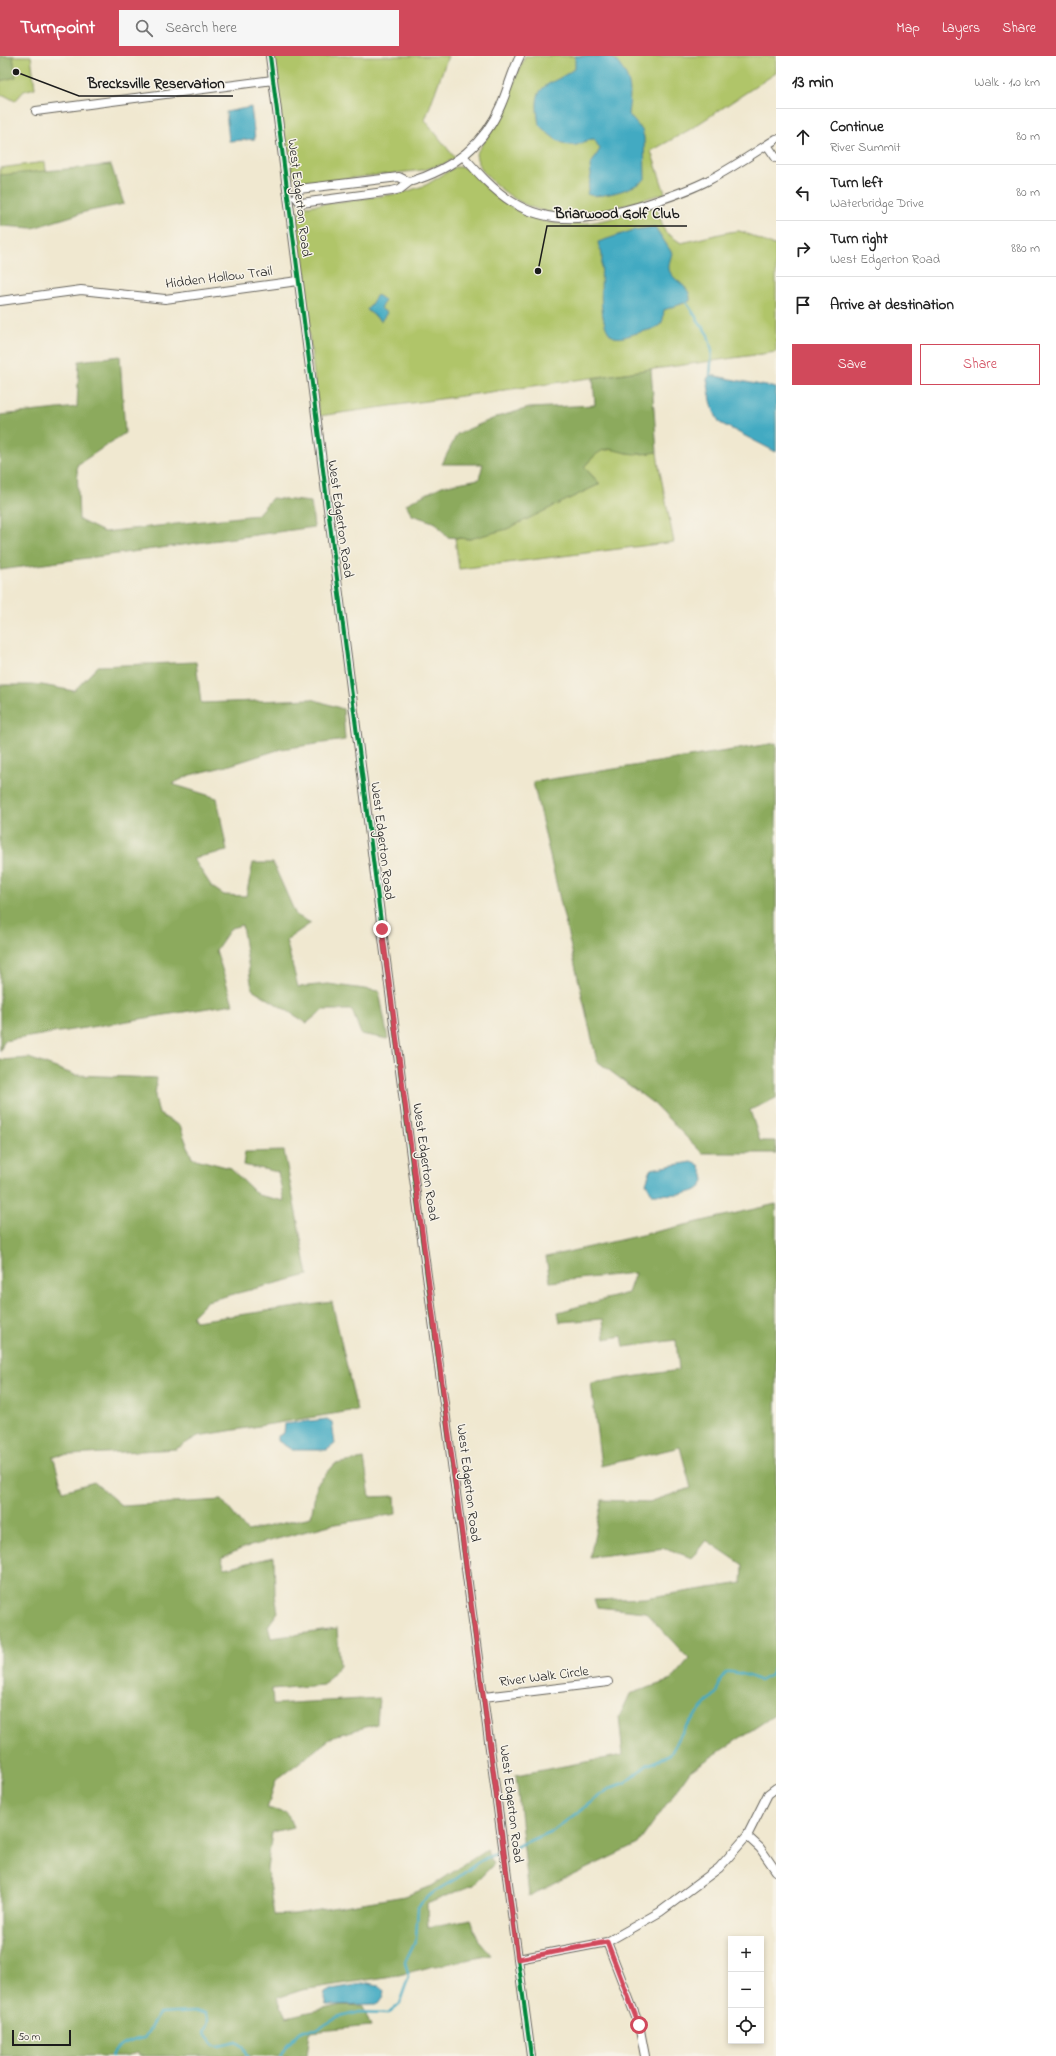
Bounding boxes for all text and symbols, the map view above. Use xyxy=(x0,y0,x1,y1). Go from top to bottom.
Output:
search box xyxy=(119,10,399,46)
text: Turnpoint xyxy=(20,15,95,42)
icon: search xyxy=(133,17,155,39)
text: Search here xyxy=(165,17,237,39)
text: Map xyxy=(896,18,920,39)
text: Layers xyxy=(942,18,980,39)
text: Share xyxy=(1002,18,1036,39)
callout: Brecksville Reservation xyxy=(79,69,233,96)
text: 13 min xyxy=(792,70,833,95)
text: Brecksville Reservation xyxy=(86,73,225,95)
text: Walk · 1.0 km xyxy=(974,73,1040,92)
text: Continue xyxy=(830,116,884,138)
icon: ahead xyxy=(792,126,814,148)
text: 80 m xyxy=(1016,127,1040,146)
street label: West Edgerton Road xyxy=(280,138,317,258)
text: River Summit xyxy=(830,138,901,157)
text: Turn left xyxy=(830,172,883,194)
icon: left xyxy=(792,182,814,204)
text: 80 m xyxy=(1016,183,1040,202)
text: Waterbridge Drive xyxy=(830,194,924,213)
callout: Briarwood Golf Club xyxy=(547,199,687,226)
text: Briarwood Golf Club xyxy=(554,203,680,225)
text: Turn right xyxy=(830,228,888,250)
icon: right xyxy=(792,238,814,260)
text: 880 m xyxy=(1011,239,1040,258)
text: West Edgerton Road xyxy=(830,250,940,269)
street label: Hidden Hollow Trail xyxy=(164,261,274,295)
icon: arrive xyxy=(792,294,814,316)
text: Arrive at destination xyxy=(830,294,954,316)
button: Save xyxy=(792,344,912,385)
button: Share xyxy=(920,344,1040,385)
street label: West Edgerton Road xyxy=(320,459,359,579)
street label: West Edgerton Road xyxy=(363,781,400,901)
route end xyxy=(373,920,391,938)
street label: West Edgerton Road xyxy=(405,1102,444,1222)
street label: West Edgerton Road xyxy=(449,1423,486,1543)
street label: River Walk Circle xyxy=(498,1661,591,1693)
street label: West Edgerton Road xyxy=(492,1744,529,1864)
map controls xyxy=(728,1936,764,2044)
button: + xyxy=(728,1936,764,1972)
button: − xyxy=(728,1972,764,2008)
button: locate xyxy=(728,2008,764,2044)
route start xyxy=(630,2016,648,2034)
scale bar xyxy=(12,2028,71,2047)
text: 50 m xyxy=(18,2029,40,2045)

